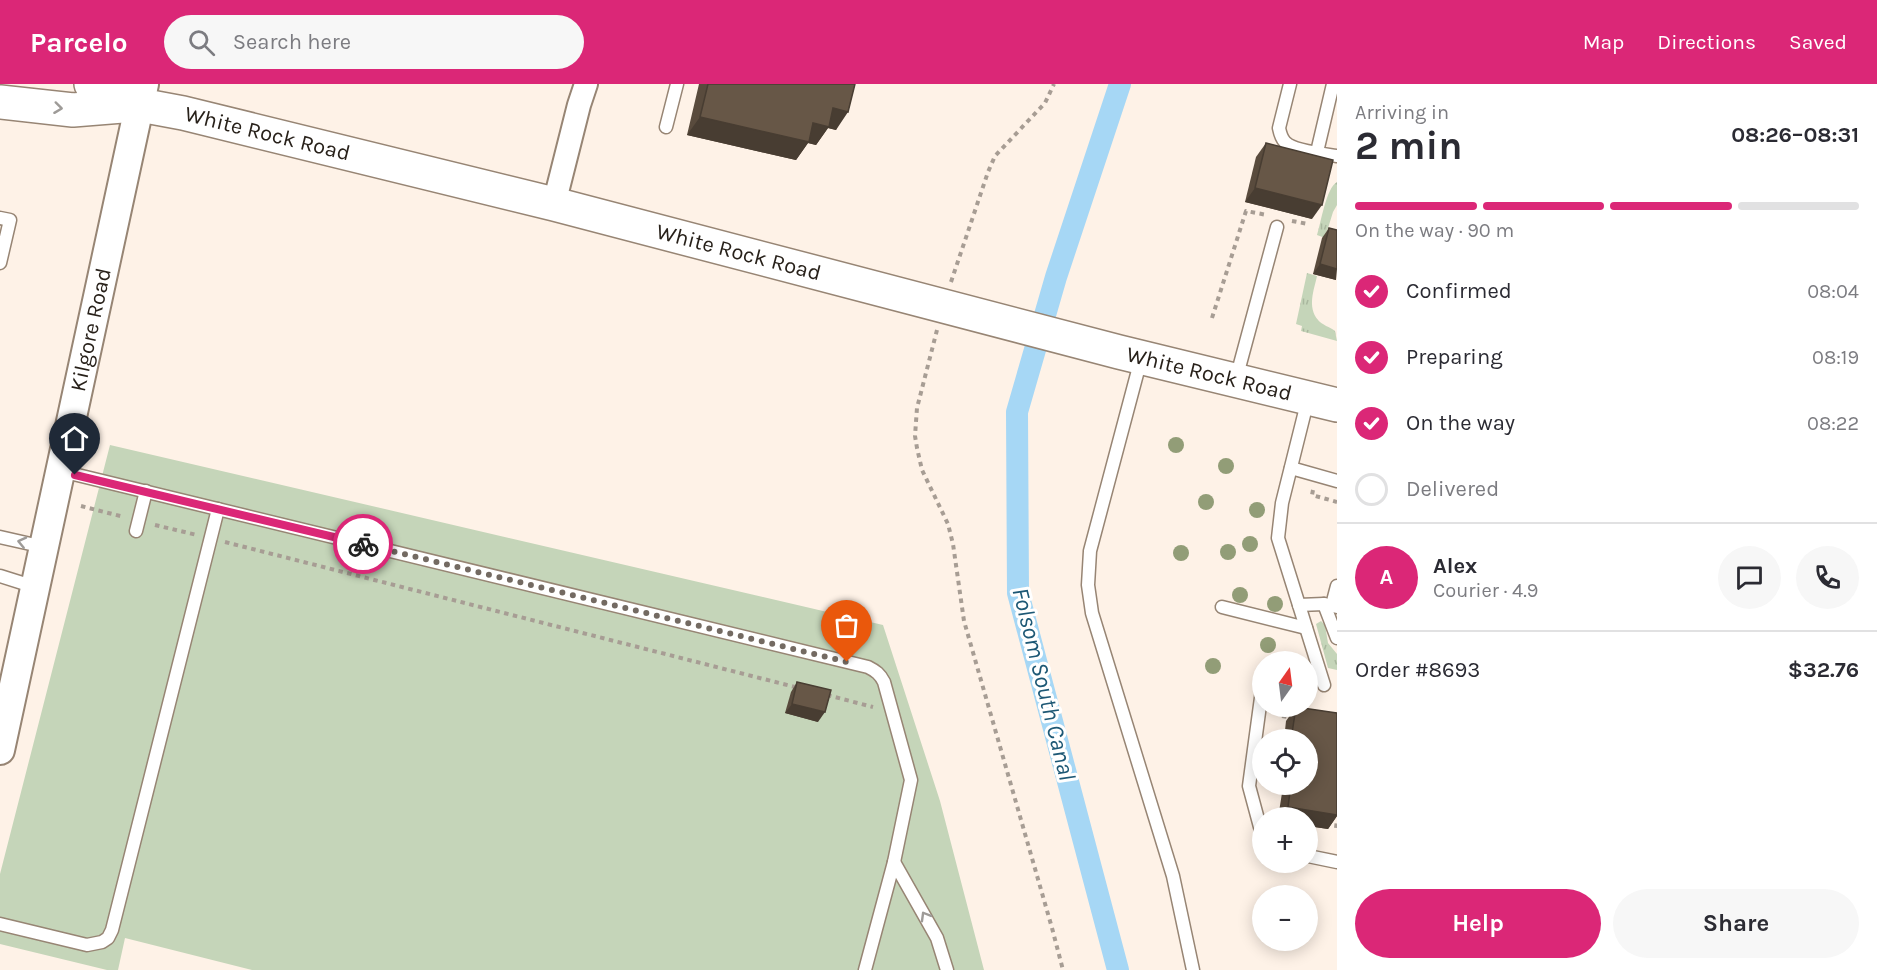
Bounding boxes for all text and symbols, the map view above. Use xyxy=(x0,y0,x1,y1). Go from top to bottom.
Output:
search box xyxy=(164,15,584,69)
text: Parcelo xyxy=(30,26,128,59)
icon: search xyxy=(185,26,218,59)
text: Search here xyxy=(233,29,351,55)
text: Map xyxy=(1583,30,1624,54)
text: Directions xyxy=(1657,30,1756,54)
text: Saved xyxy=(1789,30,1847,54)
street label: White Rock Road xyxy=(182,101,353,167)
text: Arriving in xyxy=(1355,101,1449,124)
one-way arrow xyxy=(54,102,63,114)
text: 08:26–08:31 xyxy=(1731,122,1859,148)
text: 2 min xyxy=(1355,123,1463,169)
street label: White Rock Road xyxy=(653,218,824,286)
text: On the way · 90 m xyxy=(1355,219,1514,242)
street label: Kilgore Road xyxy=(65,266,117,394)
icon: check xyxy=(1355,275,1388,308)
text: Confirmed xyxy=(1406,278,1512,304)
text: 08:04 xyxy=(1807,280,1859,303)
street label: White Rock Road xyxy=(1124,341,1295,407)
icon: check xyxy=(1355,341,1388,374)
text: Preparing xyxy=(1406,344,1503,370)
text: 08:19 xyxy=(1812,346,1859,369)
icon: check xyxy=(1355,407,1388,440)
text: On the way xyxy=(1406,410,1515,436)
text: 08:22 xyxy=(1807,412,1859,435)
pin xyxy=(49,413,100,475)
icon: home xyxy=(58,422,91,455)
text: Delivered xyxy=(1406,476,1499,502)
courier xyxy=(333,514,393,574)
icon: bike xyxy=(347,528,380,561)
one-way arrow xyxy=(17,536,27,549)
button: chat xyxy=(1718,546,1781,609)
button: phone xyxy=(1796,546,1859,609)
text: Alex xyxy=(1433,553,1477,579)
text: A xyxy=(1380,564,1393,590)
text: Courier · 4.9 xyxy=(1433,579,1538,602)
water label: Folsom South Canal xyxy=(1006,585,1082,783)
pin xyxy=(821,600,872,662)
icon: bag xyxy=(830,609,863,642)
north arrow xyxy=(1252,651,1318,717)
map controls xyxy=(1252,651,1318,951)
text: Order #8693 xyxy=(1355,657,1480,683)
text: $32.76 xyxy=(1788,657,1859,683)
button: locate xyxy=(1252,729,1318,795)
button: + xyxy=(1252,807,1318,873)
button: − xyxy=(1252,885,1318,951)
button: Help xyxy=(1355,889,1601,958)
button: Share xyxy=(1613,889,1859,958)
one-way arrow xyxy=(921,912,932,922)

